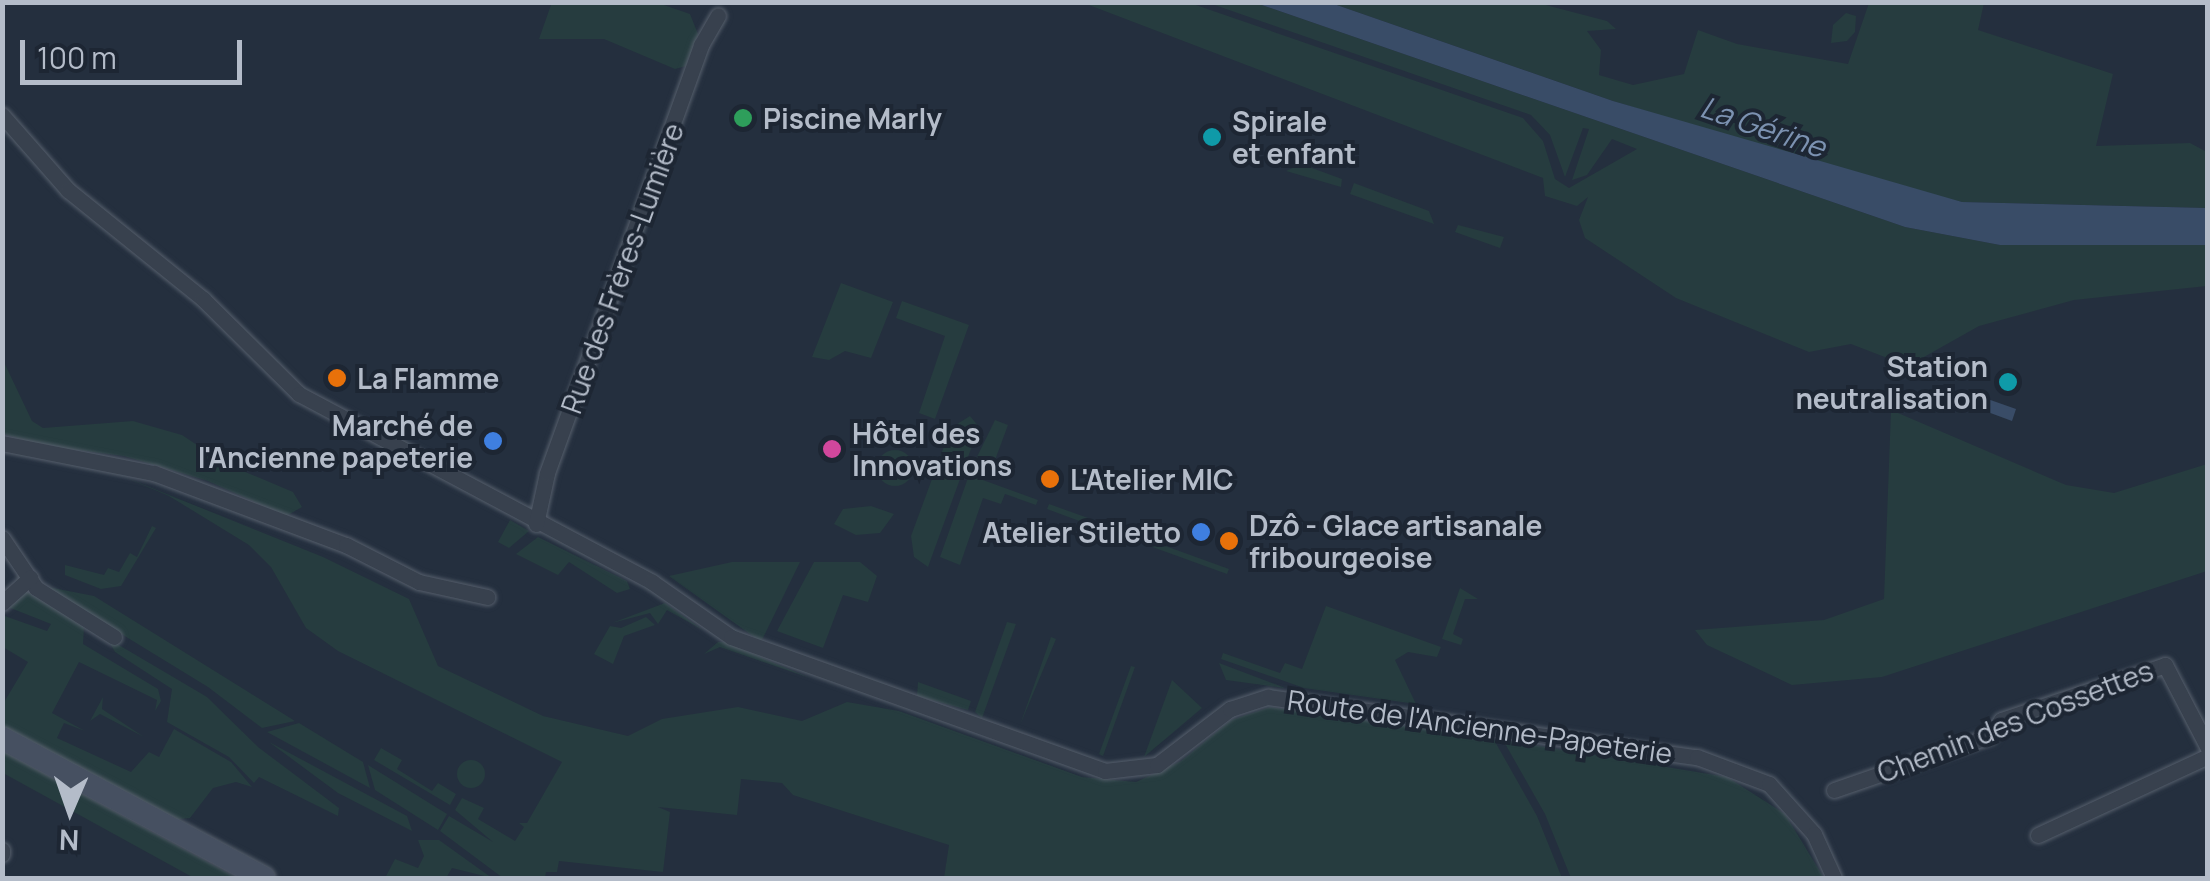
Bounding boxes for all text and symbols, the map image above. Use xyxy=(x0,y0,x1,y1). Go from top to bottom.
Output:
scale bar xyxy=(25,20,248,82)
text: 100 m xyxy=(37,37,117,78)
water label: La Gérine xyxy=(1696,89,1830,165)
place label: Piscine Marly xyxy=(763,101,942,135)
place label: Spirale et enfant xyxy=(1232,104,1356,170)
marker: Piscine Marly xyxy=(732,107,754,129)
street label: Rue des Frères-Lumière xyxy=(554,118,690,418)
marker: Spirale et enfant xyxy=(1201,126,1223,148)
place label: Station neutralisation xyxy=(1795,349,1988,415)
place label: La Flamme xyxy=(357,361,499,395)
marker: La Flamme xyxy=(326,367,348,389)
marker: Station neutralisation xyxy=(1997,371,2019,393)
place label: Marché de l'Ancienne papeterie xyxy=(198,408,473,474)
place label: Hôtel des Innovations xyxy=(852,416,1012,482)
marker: Marché de l'Ancienne papeterie xyxy=(482,430,504,452)
marker: Hôtel des Innovations xyxy=(821,438,843,460)
place label: L'Atelier MIC xyxy=(1070,462,1234,496)
marker: L'Atelier MIC xyxy=(1039,468,1061,490)
place label: Dzô - Glace artisanale fribourgeoise xyxy=(1249,508,1542,574)
place label: Atelier Stiletto xyxy=(982,515,1181,549)
marker: Atelier Stiletto xyxy=(1190,521,1212,543)
marker: Dzô - Glace artisanale fribourgeoise xyxy=(1218,530,1240,552)
street label: Chemin des Cossettes xyxy=(1872,653,2158,789)
street label: Route de l'Ancienne-Papeterie xyxy=(1285,682,1675,770)
north arrow xyxy=(20,761,120,861)
text: N xyxy=(58,822,80,860)

